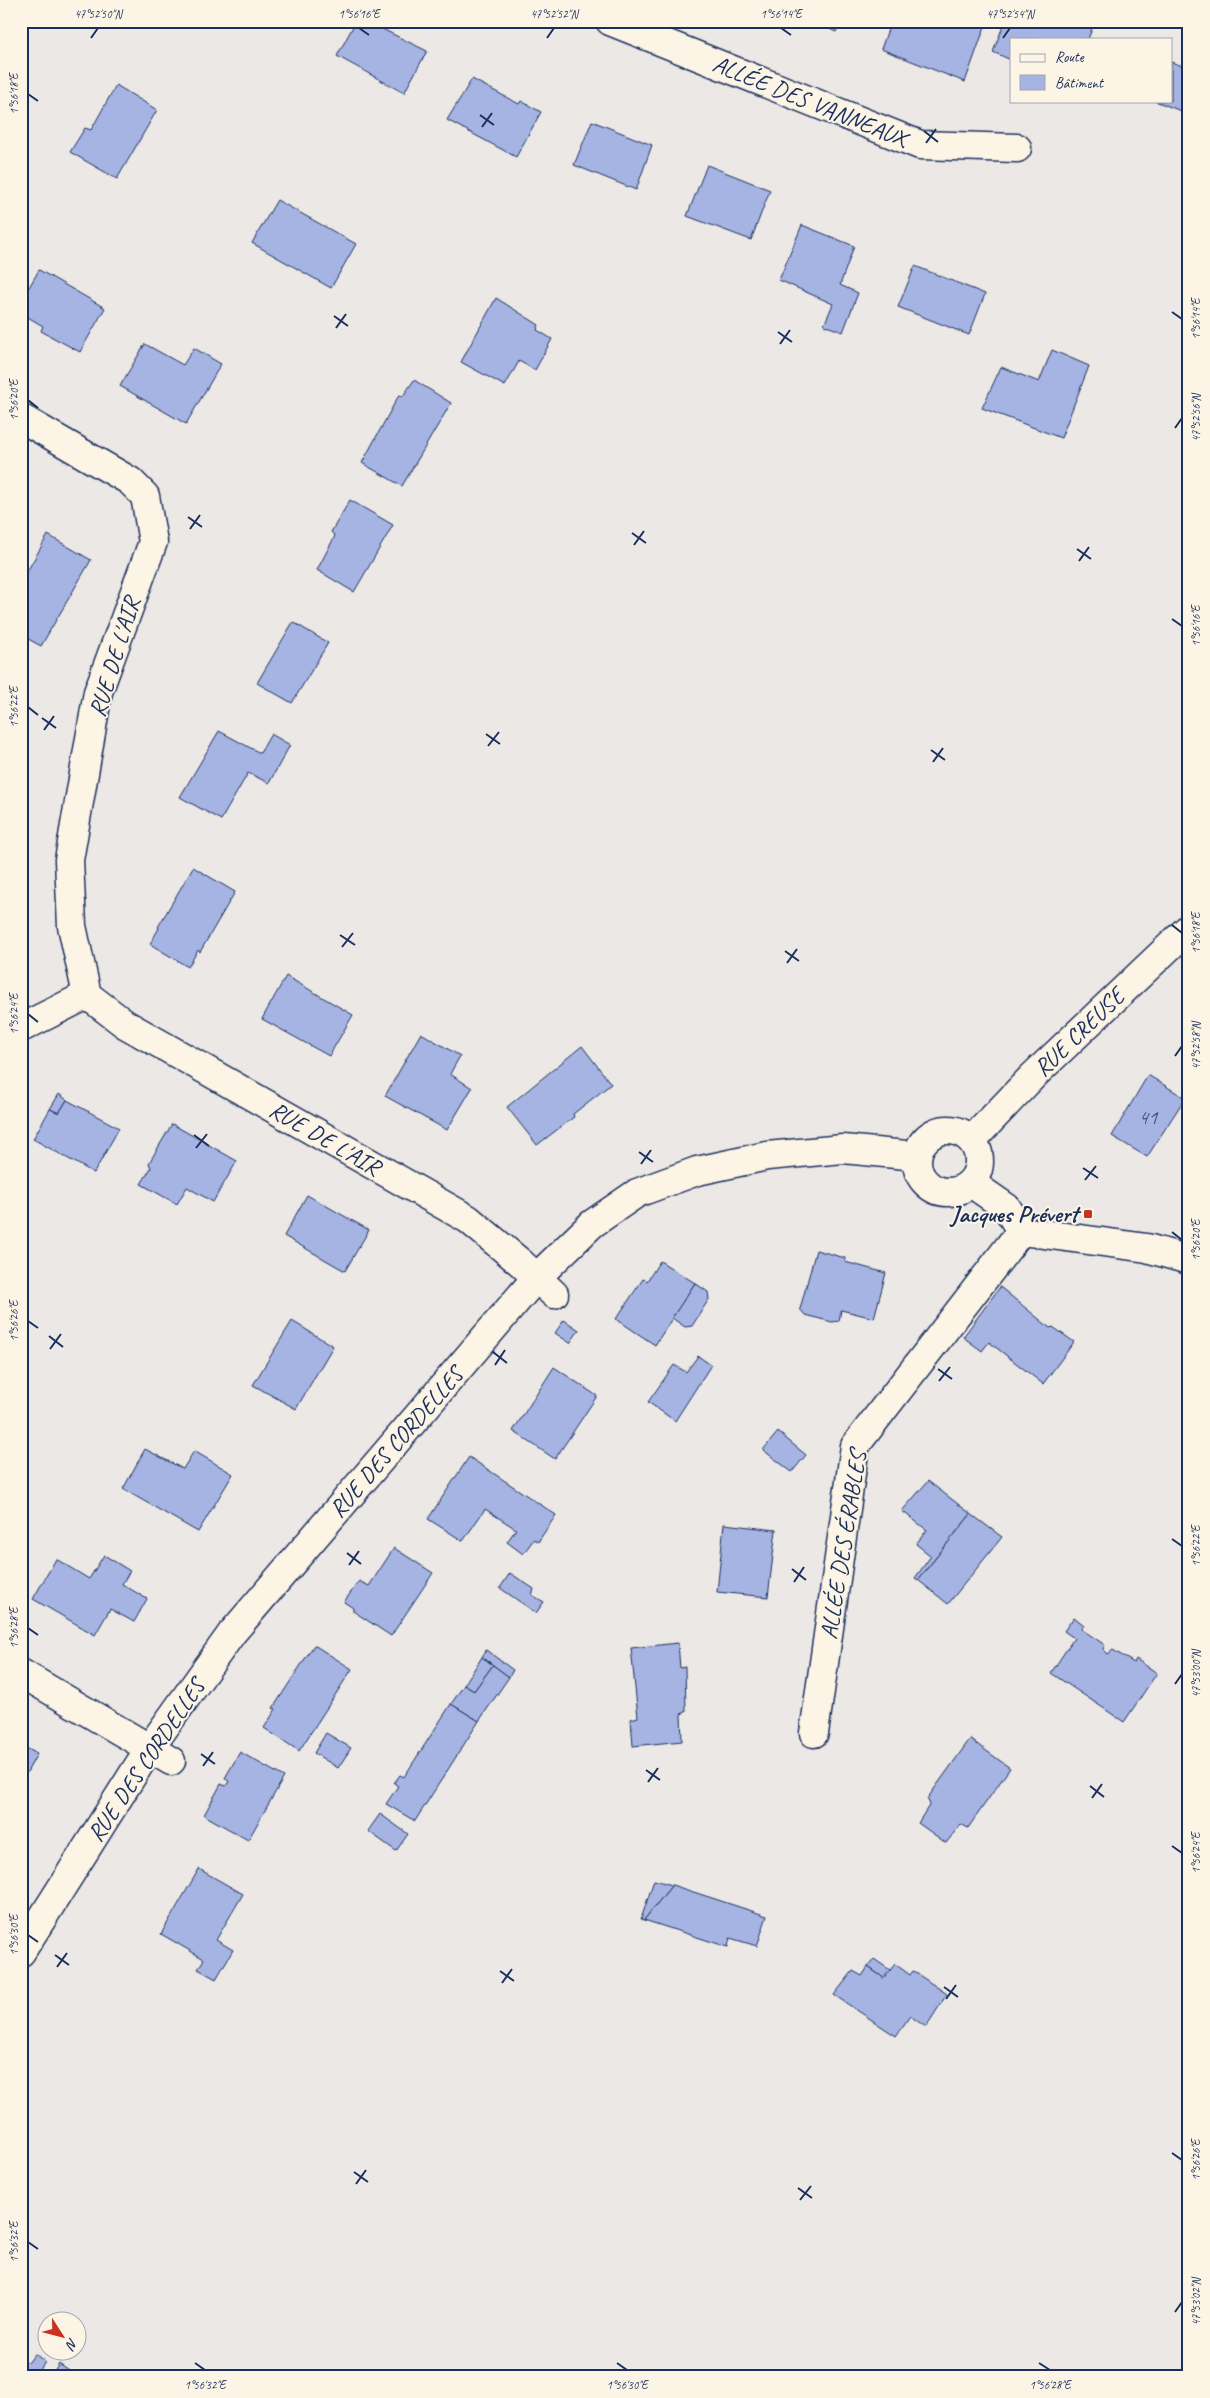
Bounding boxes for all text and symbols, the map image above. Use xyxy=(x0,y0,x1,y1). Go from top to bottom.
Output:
text: 47°52'50"N xyxy=(74,6,123,22)
text: 1°56'16"E xyxy=(339,6,381,22)
text: 47°52'52"N xyxy=(530,6,579,22)
text: 1°56'14"E xyxy=(761,6,803,22)
text: 47°52'54"N xyxy=(986,6,1035,22)
legend xyxy=(1010,38,1172,102)
street label: ALLÉE DES VANNEAUX xyxy=(709,48,914,155)
text: Route xyxy=(1055,48,1085,67)
text: 1°56'18"E xyxy=(6,72,22,115)
text: Bâtiment xyxy=(1055,74,1105,93)
text: 1°56'14"E xyxy=(1188,297,1204,340)
text: 1°56'20"E xyxy=(6,378,22,421)
text: 47°52'56"N xyxy=(1188,393,1204,442)
street label: RUE DE L'AIR xyxy=(82,591,147,720)
text: 1°56'16"E xyxy=(1188,604,1204,647)
text: 1°56'22"E xyxy=(6,685,22,728)
text: 1°56'18"E xyxy=(1188,911,1204,954)
street label: RUE CREUSE xyxy=(1027,979,1133,1083)
text: 1°56'24"E xyxy=(6,992,22,1035)
text: 47°52'58"N xyxy=(1188,1021,1204,1070)
street label: RUE DE L'AIR xyxy=(264,1094,388,1183)
house number: 41 xyxy=(1139,1104,1159,1130)
place label: Jacques Prévert xyxy=(949,1199,1082,1229)
marker: Jacques Prévert xyxy=(1082,1208,1094,1220)
text: 1°56'20"E xyxy=(1188,1218,1204,1261)
text: 1°56'26"E xyxy=(6,1299,22,1342)
street label: RUE DES CORDELLES xyxy=(322,1358,472,1523)
street label: ALLÉE DES ÉRABLES xyxy=(813,1445,873,1641)
text: 1°56'22"E xyxy=(1188,1524,1204,1567)
text: 1°56'28"E xyxy=(6,1606,22,1649)
text: 47°53'00"N xyxy=(1188,1649,1204,1698)
street label: RUE DES CORDELLES xyxy=(80,1670,213,1847)
text: 1°56'24"E xyxy=(1188,1831,1204,1874)
text: 1°56'30"E xyxy=(6,1913,22,1956)
text: 1°56'26"E xyxy=(1188,2138,1204,2181)
text: 1°56'32"E xyxy=(6,2220,22,2263)
text: 47°53'02"N xyxy=(1188,2277,1204,2326)
north arrow xyxy=(38,2310,88,2360)
text: N xyxy=(61,2335,82,2354)
text: 1°56'32"E xyxy=(185,2377,227,2393)
text: 1°56'30"E xyxy=(607,2377,649,2393)
text: 1°56'28"E xyxy=(1030,2377,1072,2393)

